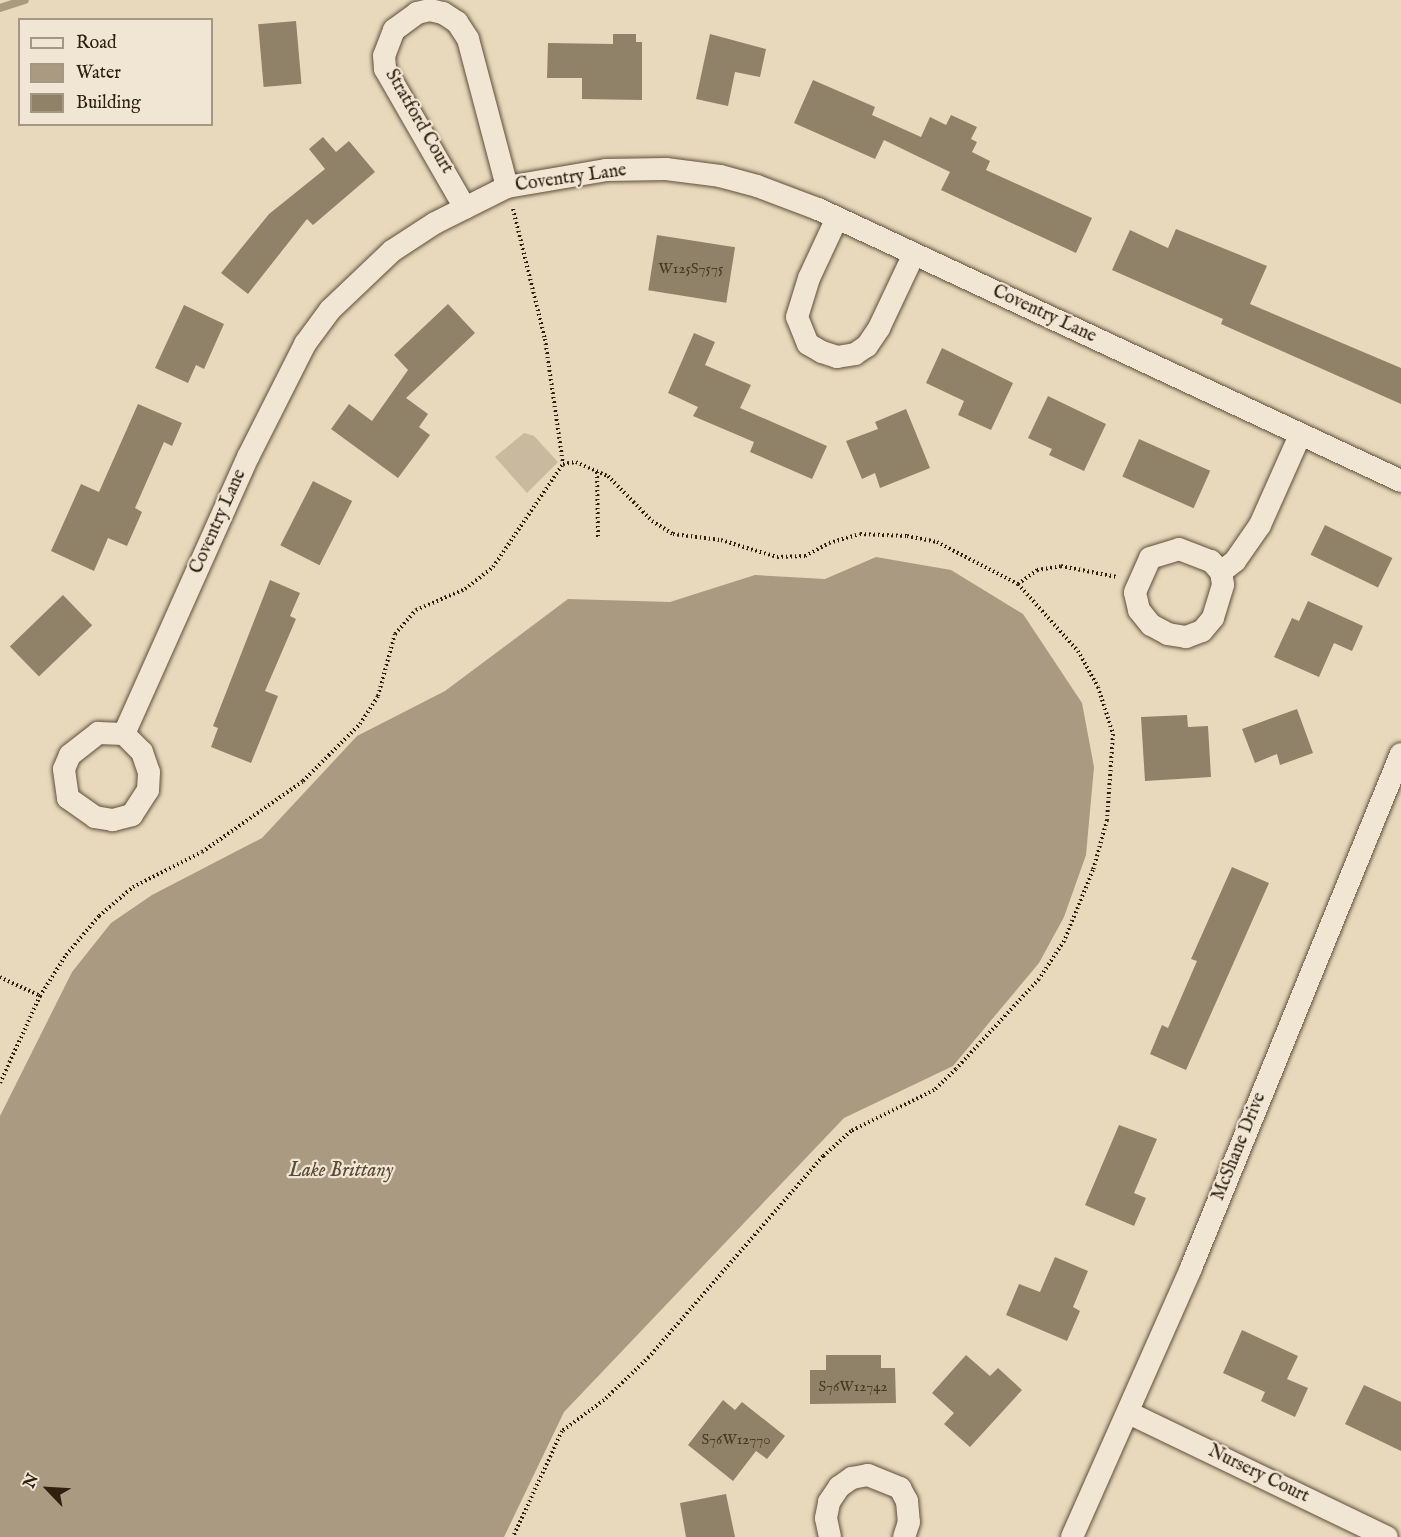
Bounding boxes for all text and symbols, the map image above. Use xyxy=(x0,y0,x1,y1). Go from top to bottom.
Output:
legend xyxy=(18,18,213,126)
text: Road xyxy=(76,32,117,55)
text: Water xyxy=(76,62,121,85)
street label: Stratford Court xyxy=(379,66,457,178)
text: Building xyxy=(76,92,141,115)
street label: Coventry Lane xyxy=(514,161,628,197)
house number: W125S7575 xyxy=(659,260,723,278)
street label: Coventry Lane xyxy=(989,282,1099,348)
street label: Coventry Lane xyxy=(186,466,252,578)
street label: McShane Drive xyxy=(1208,1090,1272,1204)
water label: Lake Brittany xyxy=(289,1158,393,1182)
house number: S76W12742 xyxy=(818,1378,888,1396)
house number: S76W12770 xyxy=(701,1431,771,1449)
street label: Nursery Court xyxy=(1204,1441,1312,1509)
north arrow xyxy=(18,1459,78,1519)
text: N xyxy=(20,1471,44,1492)

